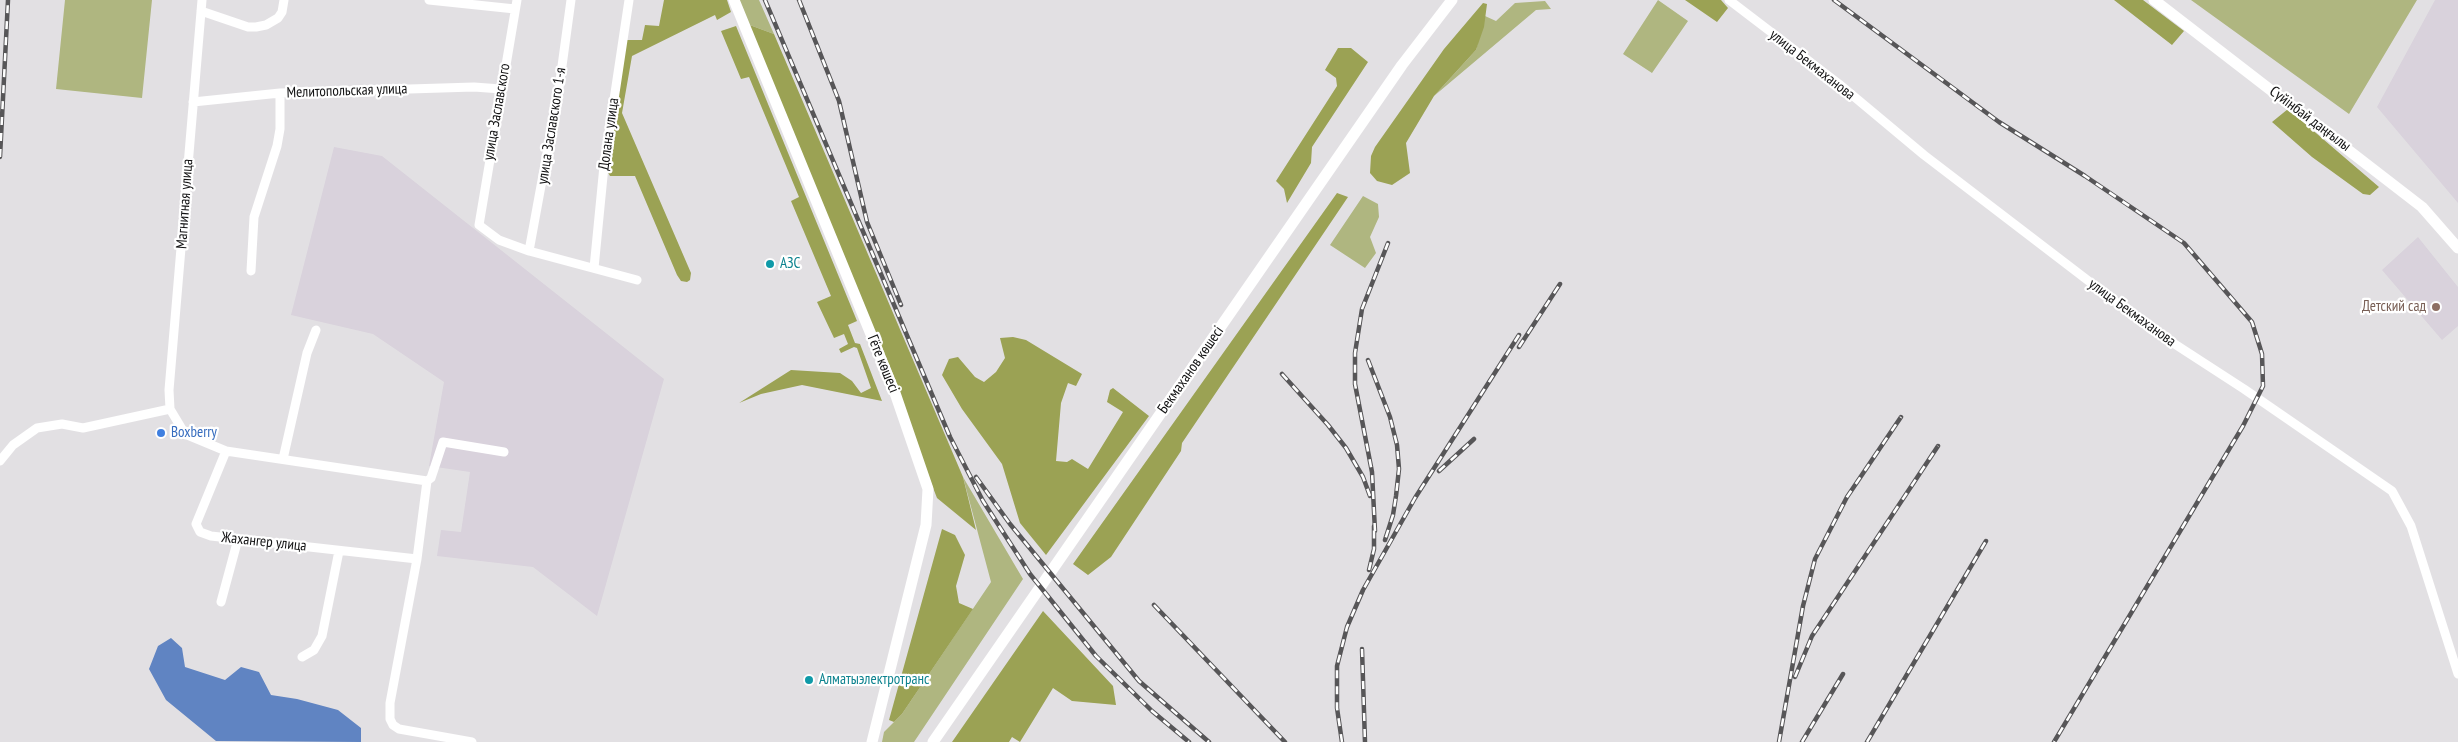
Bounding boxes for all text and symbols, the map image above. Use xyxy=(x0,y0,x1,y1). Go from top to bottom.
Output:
street label: улица Бекмаханова xyxy=(1766,26,1858,104)
street label: улица Заславского xyxy=(480,62,514,162)
street label: улица Заславского 1-я xyxy=(534,66,570,186)
street label: Мелитопольская улица xyxy=(286,80,408,102)
street label: Сүйінбай даңғылы xyxy=(2266,83,2354,155)
street label: Долана улица xyxy=(595,97,623,171)
street label: Магнитная улица xyxy=(173,158,197,250)
place label: АЗС xyxy=(780,255,800,273)
marker: АЗС xyxy=(764,258,776,270)
street label: улица Бекмаханова xyxy=(2085,275,2179,351)
place label: Детский сад xyxy=(2362,298,2426,316)
marker: Детский сад xyxy=(2430,301,2442,313)
street label: Бекмаханов көшесі xyxy=(1154,323,1228,417)
street label: Гёте көшесі xyxy=(863,332,903,396)
place label: Boxberry xyxy=(171,424,217,442)
marker: Boxberry xyxy=(155,427,167,439)
street label: Жахангер улица xyxy=(221,529,307,555)
place label: Алматыэлектротранс xyxy=(819,671,929,689)
marker: Алматыэлектротранс xyxy=(803,674,815,686)

